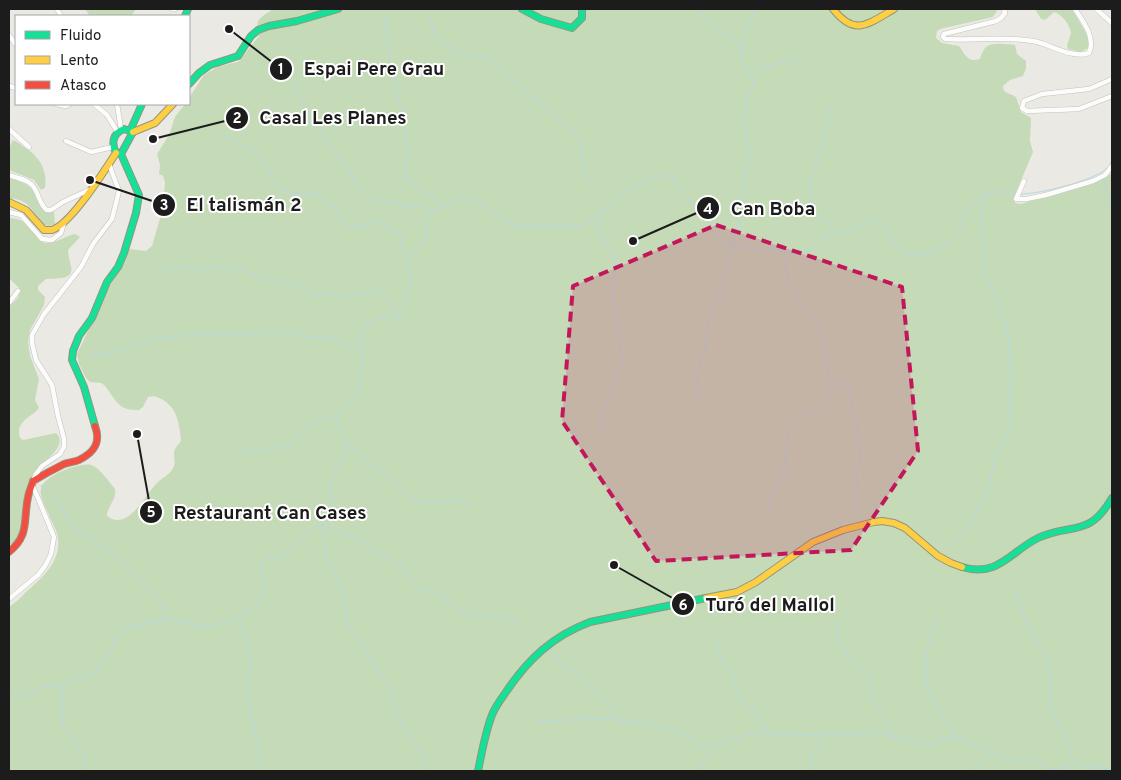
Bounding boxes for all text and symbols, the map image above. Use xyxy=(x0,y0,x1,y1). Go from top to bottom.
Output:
legend xyxy=(15,15,190,105)
text: Fluido xyxy=(60,27,101,46)
text: Lento xyxy=(60,52,99,71)
callout: Espai Pere Grau xyxy=(269,52,454,86)
text: Espai Pere Grau xyxy=(304,58,444,82)
text: 1 xyxy=(278,61,284,80)
text: Atasco xyxy=(60,77,106,96)
callout: Casal Les Planes xyxy=(224,101,417,135)
text: Casal Les Planes xyxy=(259,107,407,131)
text: 2 xyxy=(232,110,242,129)
callout: El talismán 2 xyxy=(152,188,312,222)
callout: Can Boba xyxy=(696,191,825,225)
text: El talismán 2 xyxy=(186,194,302,218)
text: 3 xyxy=(160,197,169,216)
text: Can Boba xyxy=(731,198,815,222)
text: 4 xyxy=(703,201,713,220)
callout: Restaurant Can Cases xyxy=(138,495,377,529)
text: Restaurant Can Cases xyxy=(173,502,367,526)
text: 5 xyxy=(146,504,156,523)
callout: Turó del Mallol xyxy=(670,587,845,621)
text: Turó del Mallol xyxy=(705,594,835,618)
text: 6 xyxy=(678,597,688,616)

